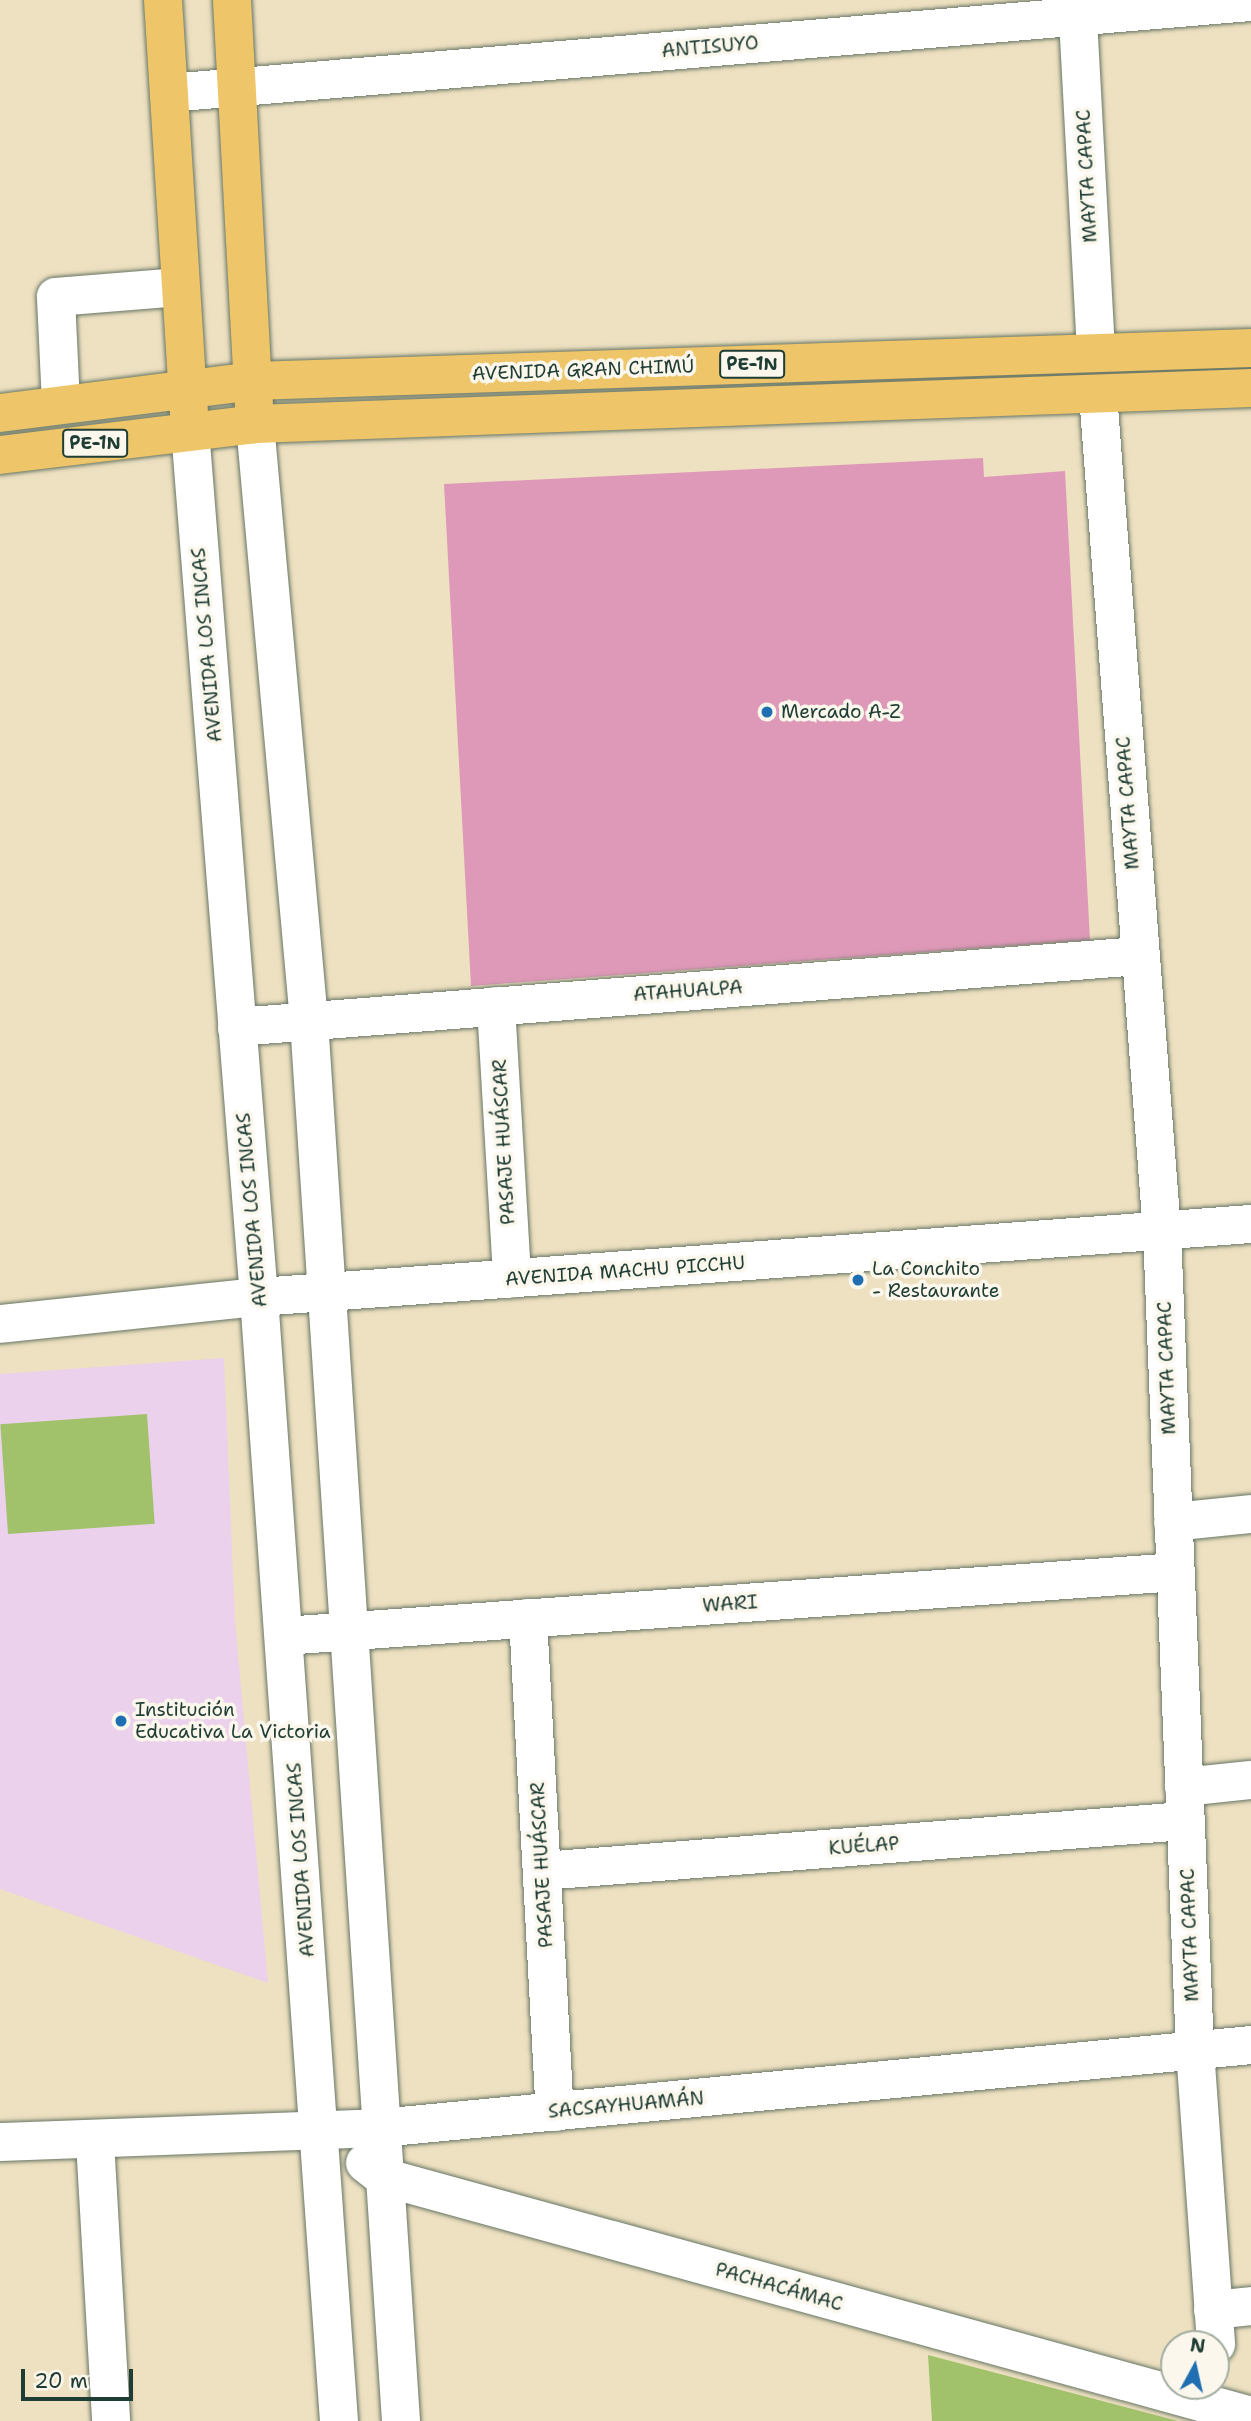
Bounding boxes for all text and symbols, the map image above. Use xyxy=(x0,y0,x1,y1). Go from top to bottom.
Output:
street label: ANTISUYO xyxy=(661,31,759,63)
street label: MAYTA CAPAC xyxy=(1072,109,1102,243)
road number: PE-1N xyxy=(719,350,785,378)
street label: AVENIDA GRAN CHIMÚ xyxy=(471,355,695,385)
road number: PE-1N xyxy=(62,428,128,458)
street label: AVENIDA LOS INCAS xyxy=(187,547,227,743)
place label: Mercado A-Z xyxy=(781,701,901,723)
marker: Mercado A-Z xyxy=(759,704,775,720)
street label: MAYTA CAPAC xyxy=(1112,736,1144,870)
street label: ATAHUALPA xyxy=(632,976,744,1006)
street label: PASAJE HUÁSCAR xyxy=(488,1059,520,1225)
street label: AVENIDA LOS INCAS xyxy=(232,1112,272,1308)
street label: AVENIDA MACHU PICCHU xyxy=(504,1251,746,1291)
place label: La Conchito - Restaurante xyxy=(872,1258,1000,1302)
marker: La Conchito - Restaurante xyxy=(850,1272,866,1288)
street label: MAYTA CAPAC xyxy=(1153,1301,1181,1435)
street label: WARI xyxy=(702,1591,758,1617)
place label: Institución Educativa La Victoria xyxy=(135,1699,331,1743)
marker: Institución Educativa La Victoria xyxy=(113,1713,129,1729)
street label: AVENIDA LOS INCAS xyxy=(283,1762,319,1958)
street label: PASAJE HUÁSCAR xyxy=(526,1782,558,1948)
street label: KUÉLAP xyxy=(828,1832,900,1860)
street label: MAYTA CAPAC xyxy=(1176,1868,1204,2002)
street label: SACSAYHUAMÁN xyxy=(547,2087,705,2123)
street label: PACHACÁMAC xyxy=(713,2258,845,2316)
north arrow xyxy=(1160,2330,1230,2400)
text: N xyxy=(1189,2332,1207,2359)
scale bar xyxy=(24,2354,136,2398)
text: 20 m xyxy=(34,2367,88,2395)

